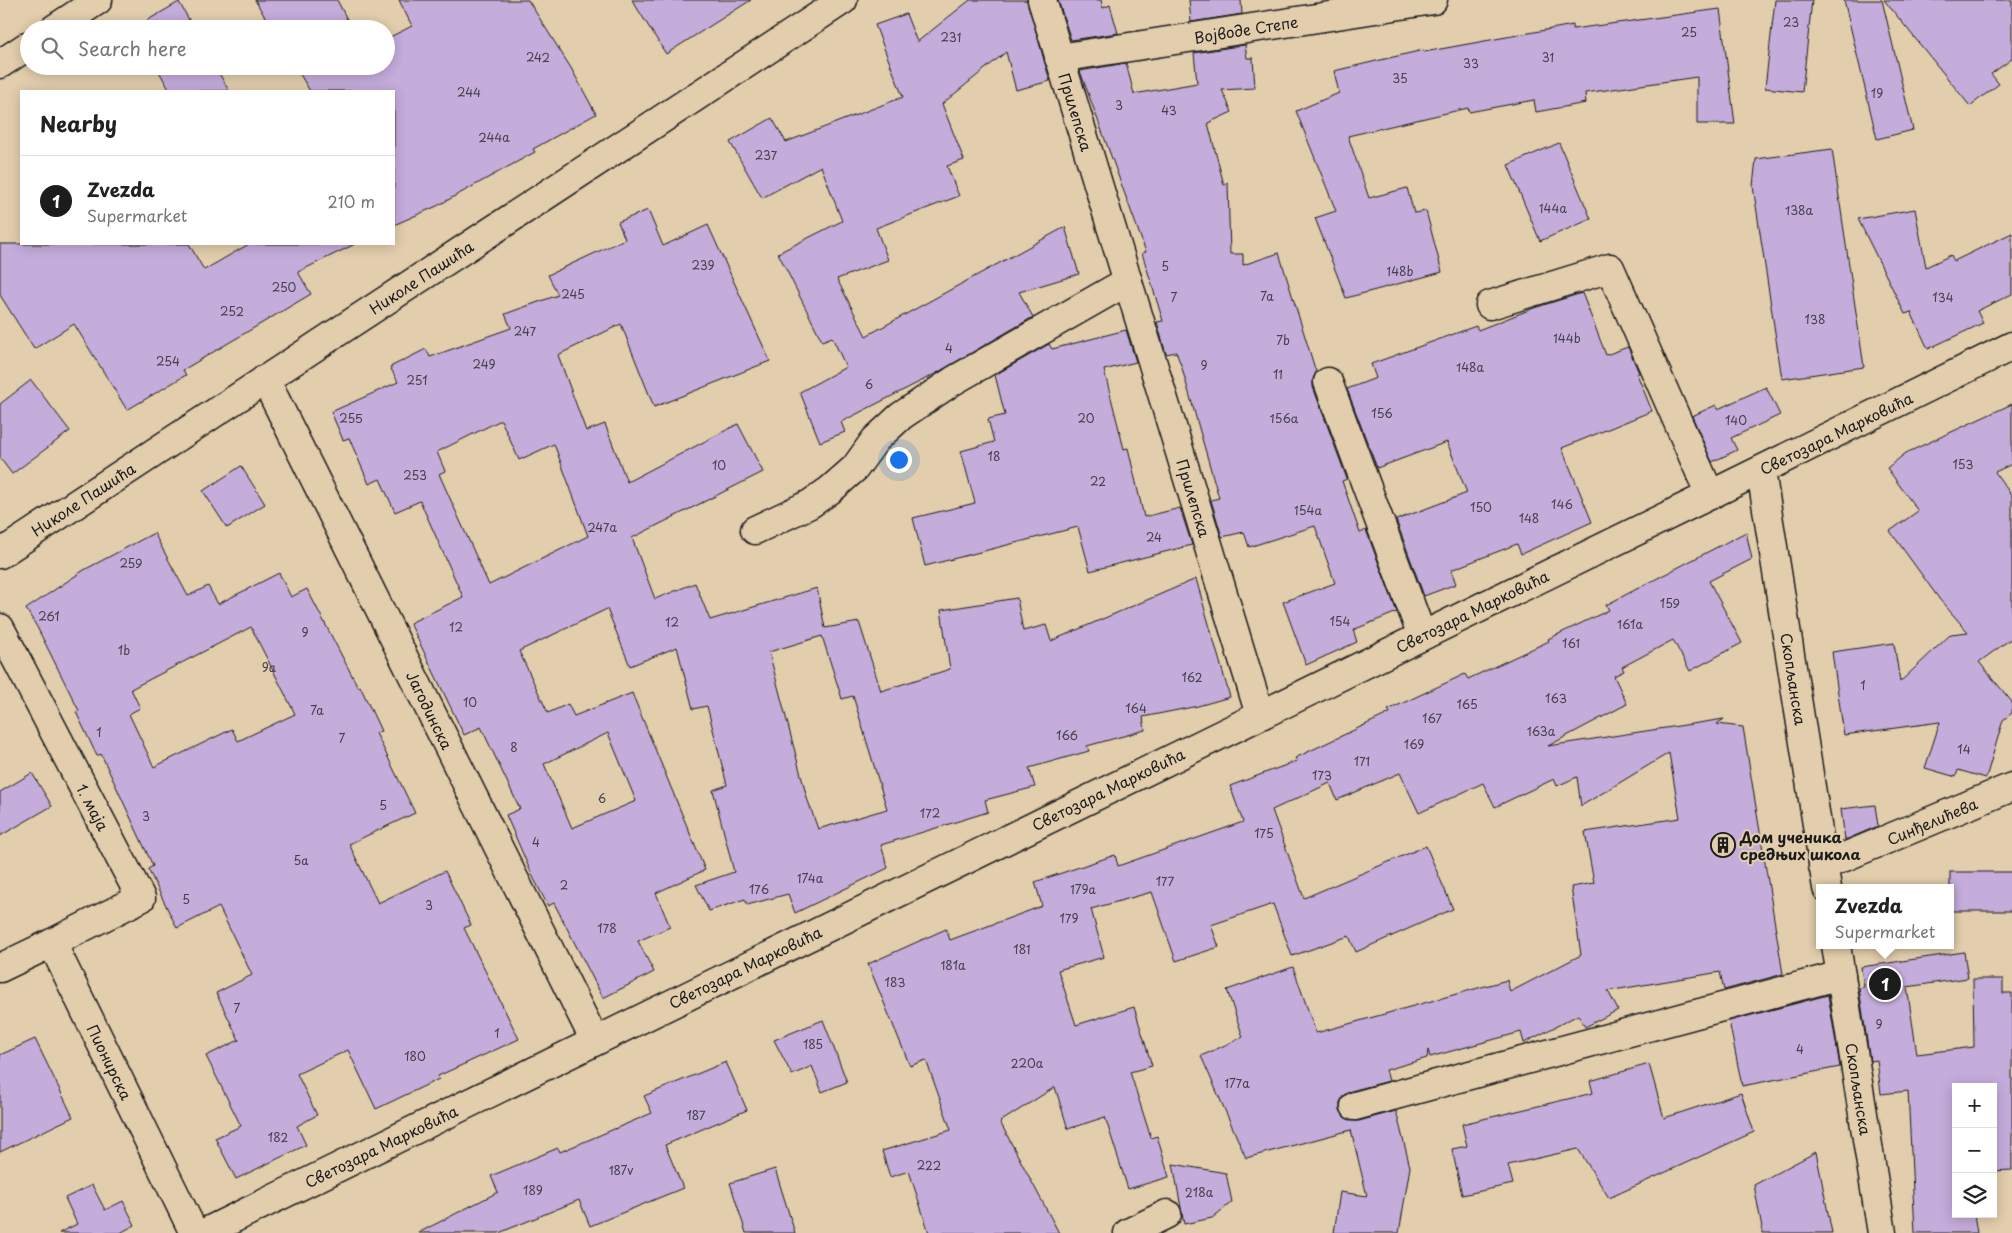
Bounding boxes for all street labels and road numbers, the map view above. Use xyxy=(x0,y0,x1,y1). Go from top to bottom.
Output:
street label: Војводе Степе xyxy=(1192,9,1300,49)
street label: Прилепска xyxy=(1053,70,1099,155)
street label: Николе Пашића xyxy=(364,234,478,319)
street label: Светозара Марковића xyxy=(1756,386,1917,480)
street label: Николе Пашића xyxy=(26,456,140,541)
street label: Прилепска xyxy=(1171,456,1217,541)
street label: Светозара Марковића xyxy=(1392,564,1553,658)
street label: Скопљанска xyxy=(1775,631,1813,727)
street label: Јагодинска xyxy=(401,667,459,754)
street label: Светозара Марковића xyxy=(1028,742,1189,836)
street label: 1. маја xyxy=(71,779,115,835)
street label: Синђелићева xyxy=(1883,791,1981,850)
street label: Светозара Марковића xyxy=(665,920,826,1014)
street label: Пионирска xyxy=(82,1020,138,1104)
street label: Скопљанска xyxy=(1840,1041,1878,1137)
street label: Светозара Марковића xyxy=(301,1099,462,1193)

